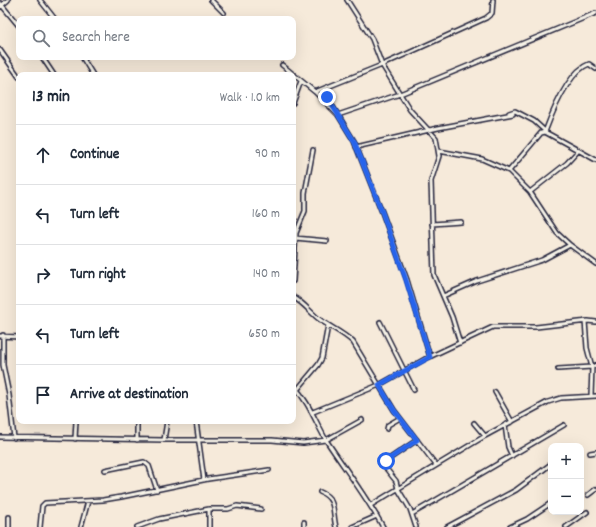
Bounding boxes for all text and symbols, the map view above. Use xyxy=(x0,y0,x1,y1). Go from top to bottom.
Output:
search box xyxy=(16,16,296,60)
icon: search xyxy=(30,27,52,49)
text: Search here xyxy=(62,27,130,49)
text: 13 min xyxy=(32,86,70,110)
route end xyxy=(318,88,336,106)
text: Walk · 1.0 km xyxy=(220,89,280,108)
icon: ahead xyxy=(32,144,54,166)
text: Continue xyxy=(70,144,119,166)
text: 90 m xyxy=(255,145,280,164)
icon: left xyxy=(32,204,54,226)
text: Turn left xyxy=(70,204,119,226)
text: 160 m xyxy=(252,205,280,224)
icon: right xyxy=(32,264,54,286)
text: Turn right xyxy=(70,264,126,286)
text: 140 m xyxy=(253,265,280,284)
icon: left xyxy=(32,324,54,346)
text: Turn left xyxy=(70,324,119,346)
text: 650 m xyxy=(249,325,280,344)
icon: arrive xyxy=(32,384,54,406)
text: Arrive at destination xyxy=(70,384,188,406)
map controls xyxy=(548,443,584,515)
button: + xyxy=(548,443,584,479)
route start xyxy=(377,452,395,470)
button: − xyxy=(548,479,584,515)

